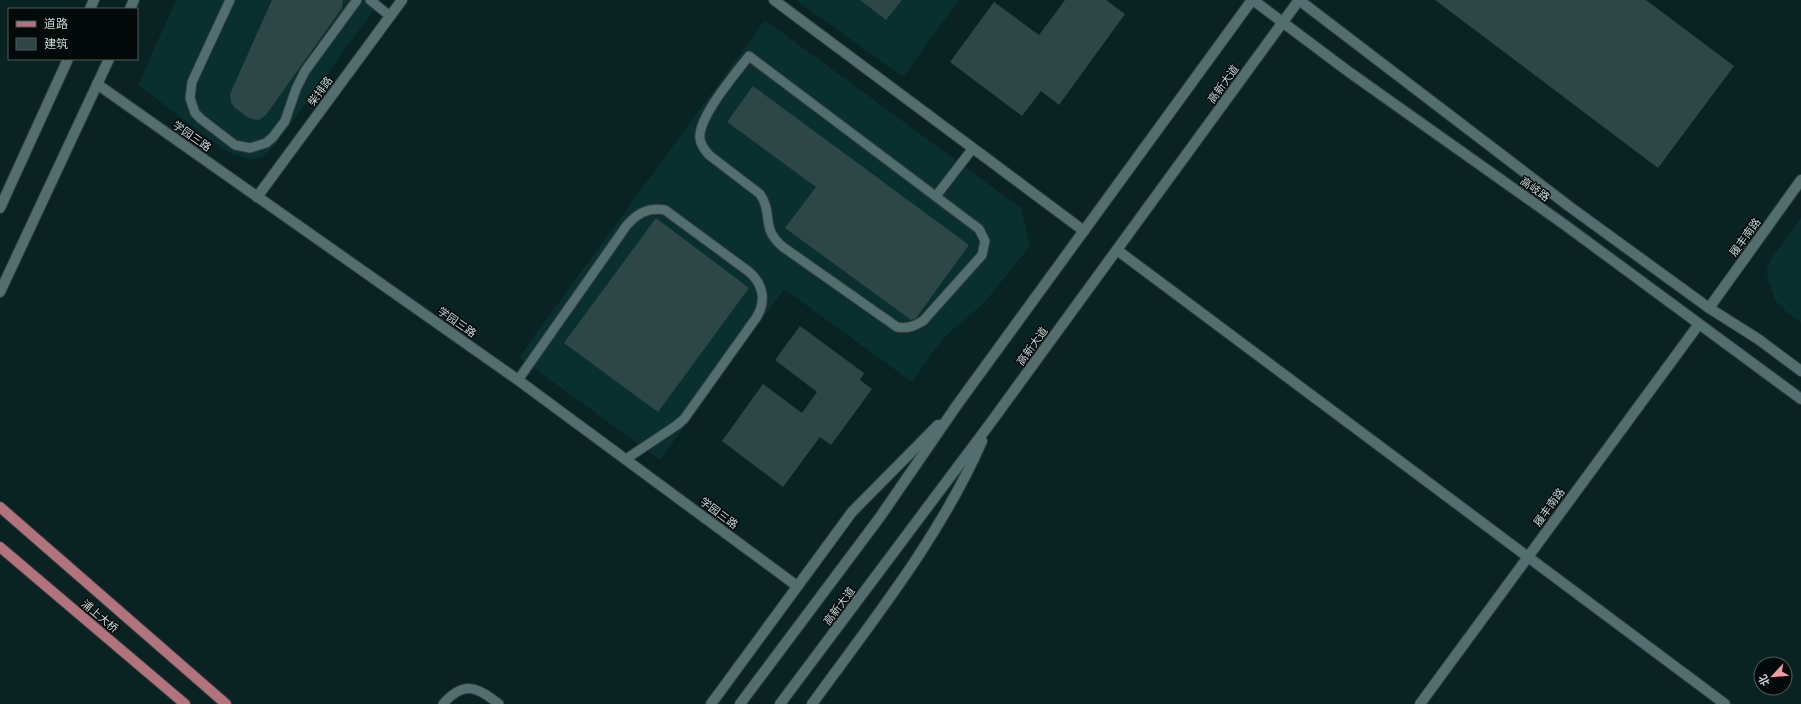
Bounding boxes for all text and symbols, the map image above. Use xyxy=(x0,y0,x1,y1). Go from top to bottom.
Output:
legend xyxy=(8,8,138,60)
text: 道路 xyxy=(44,15,68,32)
text: 建筑 xyxy=(44,35,68,52)
street label: 高新大道 xyxy=(1204,61,1242,106)
street label: 柴排路 xyxy=(304,73,335,108)
street label: 学园三路 xyxy=(170,117,215,154)
street label: 高岐路 xyxy=(1517,173,1553,204)
street label: 履丰南路 xyxy=(1726,214,1764,259)
street label: 学园三路 xyxy=(435,303,480,340)
street label: 高新大道 xyxy=(1013,323,1051,368)
street label: 履丰南路 xyxy=(1530,484,1568,529)
street label: 学园三路 xyxy=(697,493,741,532)
street label: 高新大道 xyxy=(819,584,858,628)
street label: 浦上大桥 xyxy=(79,596,122,636)
north arrow xyxy=(1753,656,1793,696)
text: 北 xyxy=(1754,672,1773,689)

